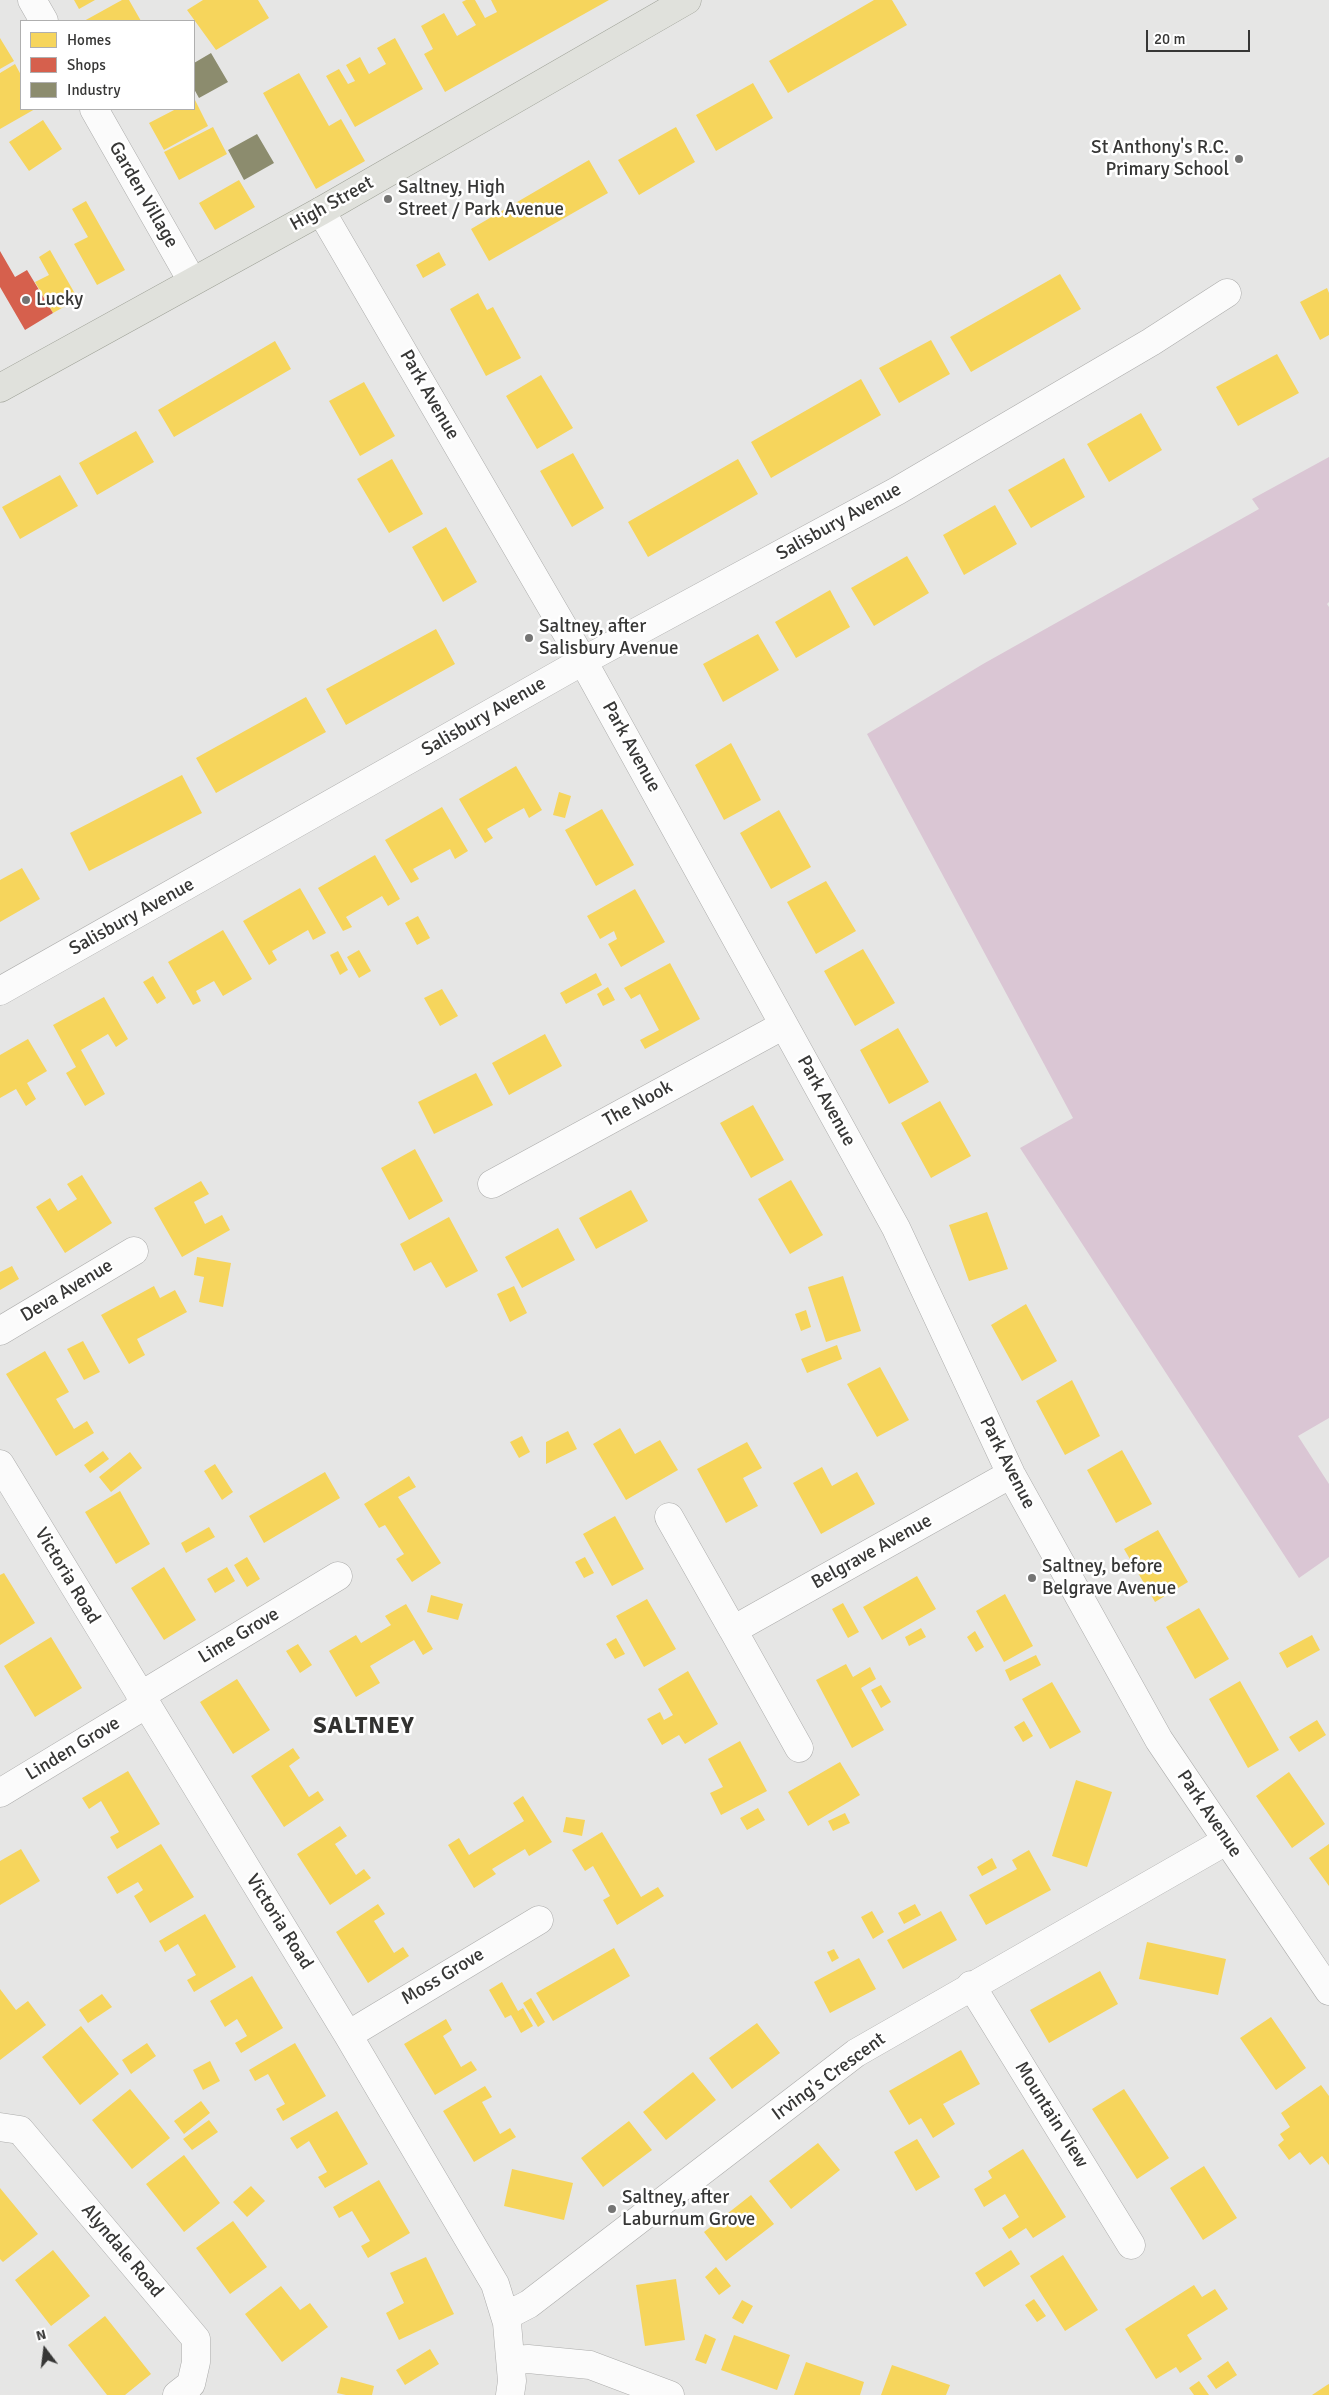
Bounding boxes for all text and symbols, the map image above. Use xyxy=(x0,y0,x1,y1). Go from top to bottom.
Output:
legend xyxy=(20,20,195,110)
scale bar xyxy=(1149,20,1253,52)
text: 20 m xyxy=(1154,30,1185,48)
text: Homes xyxy=(67,31,111,49)
text: Shops xyxy=(67,56,106,74)
text: Industry xyxy=(67,81,120,99)
place label: St Anthony's R.C. Primary School xyxy=(1091,137,1229,181)
street label: Garden Village xyxy=(103,138,183,252)
marker: St Anthony's R.C. Primary School xyxy=(1233,153,1245,165)
street label: High Street xyxy=(286,172,378,236)
place label: Saltney, High Street / Park Avenue xyxy=(398,177,564,221)
marker: Saltney, High Street / Park Avenue xyxy=(382,193,394,205)
place label: Lucky xyxy=(36,289,83,311)
marker: Lucky xyxy=(20,294,32,306)
street label: Park Avenue xyxy=(394,346,464,444)
street label: Salisbury Avenue xyxy=(772,478,906,566)
place label: Saltney, after Salisbury Avenue xyxy=(539,616,679,660)
marker: Saltney, after Salisbury Avenue xyxy=(523,632,535,644)
street label: Salisbury Avenue xyxy=(418,672,550,762)
street label: Park Avenue xyxy=(597,698,665,796)
street label: Salisbury Avenue xyxy=(65,873,199,961)
street label: Park Avenue xyxy=(792,1052,860,1150)
street label: The Nook xyxy=(599,1076,677,1132)
street label: Deva Avenue xyxy=(17,1255,117,1327)
street label: Park Avenue xyxy=(974,1413,1040,1513)
street label: Belgrave Avenue xyxy=(808,1509,936,1595)
street label: Victoria Road xyxy=(29,1524,105,1628)
place label: Saltney, before Belgrave Avenue xyxy=(1042,1556,1176,1600)
marker: Saltney, before Belgrave Avenue xyxy=(1026,1572,1038,1584)
street label: Lime Grove xyxy=(195,1603,283,1669)
street label: Linden Grove xyxy=(22,1712,124,1786)
district label: SALTNEY xyxy=(312,1713,416,1741)
street label: Park Avenue xyxy=(1172,1766,1246,1862)
street label: Victoria Road xyxy=(241,1870,317,1974)
street label: Moss Grove xyxy=(397,1943,489,2011)
street label: Irving's Crescent xyxy=(768,2028,890,2126)
street label: Mountain View xyxy=(1009,2058,1093,2172)
place label: Saltney, after Laburnum Grove xyxy=(622,2187,755,2231)
street label: Alyndale Road xyxy=(76,2199,168,2303)
marker: Saltney, after Laburnum Grove xyxy=(606,2203,618,2215)
north arrow xyxy=(20,2325,70,2375)
text: N xyxy=(34,2326,48,2345)

